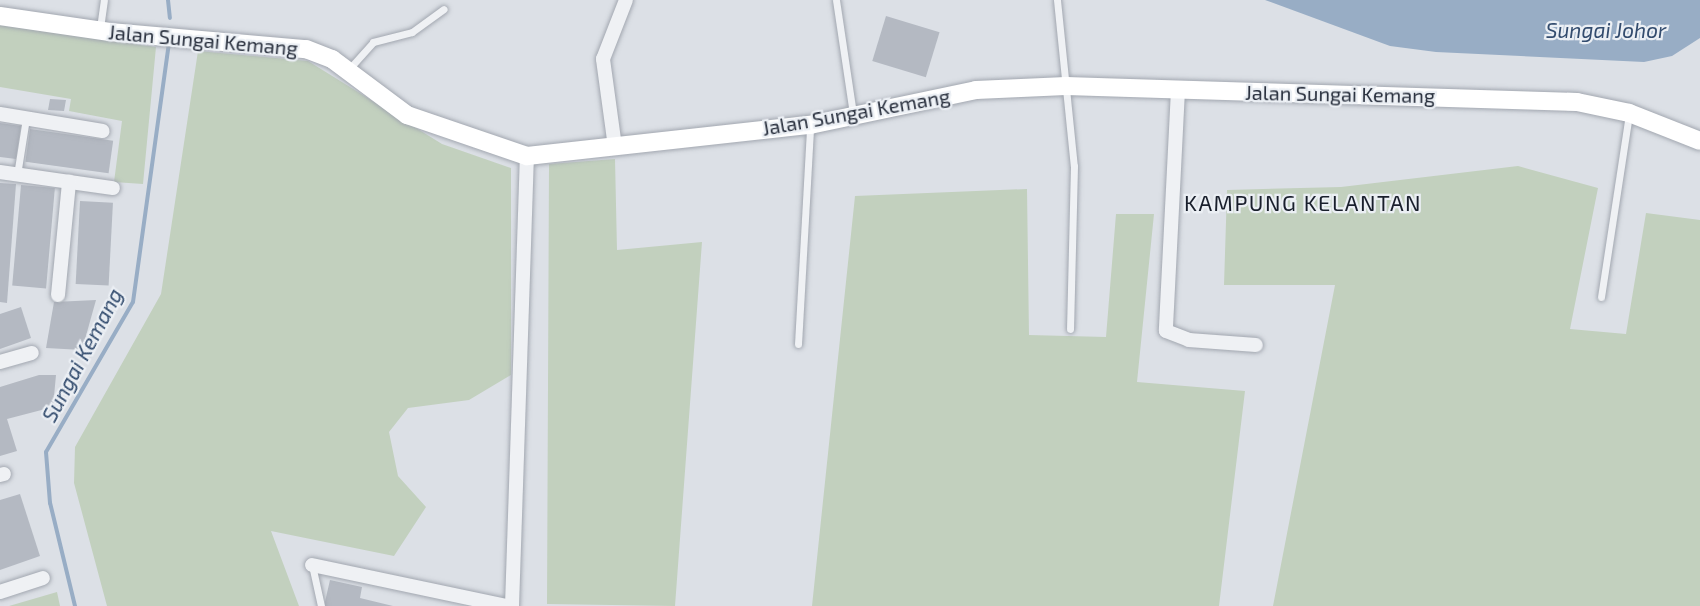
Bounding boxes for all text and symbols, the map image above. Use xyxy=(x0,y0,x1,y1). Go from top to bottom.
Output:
water label: Sungai Johor xyxy=(1545,17,1667,43)
street label: Jalan Sungai Kemang xyxy=(107,20,299,60)
street label: Jalan Sungai Kemang xyxy=(1245,80,1435,108)
street label: Jalan Sungai Kemang xyxy=(760,84,952,140)
district label: KAMPUNG KELANTAN xyxy=(1184,190,1422,216)
water label: Sungai Kemang xyxy=(36,284,128,426)

